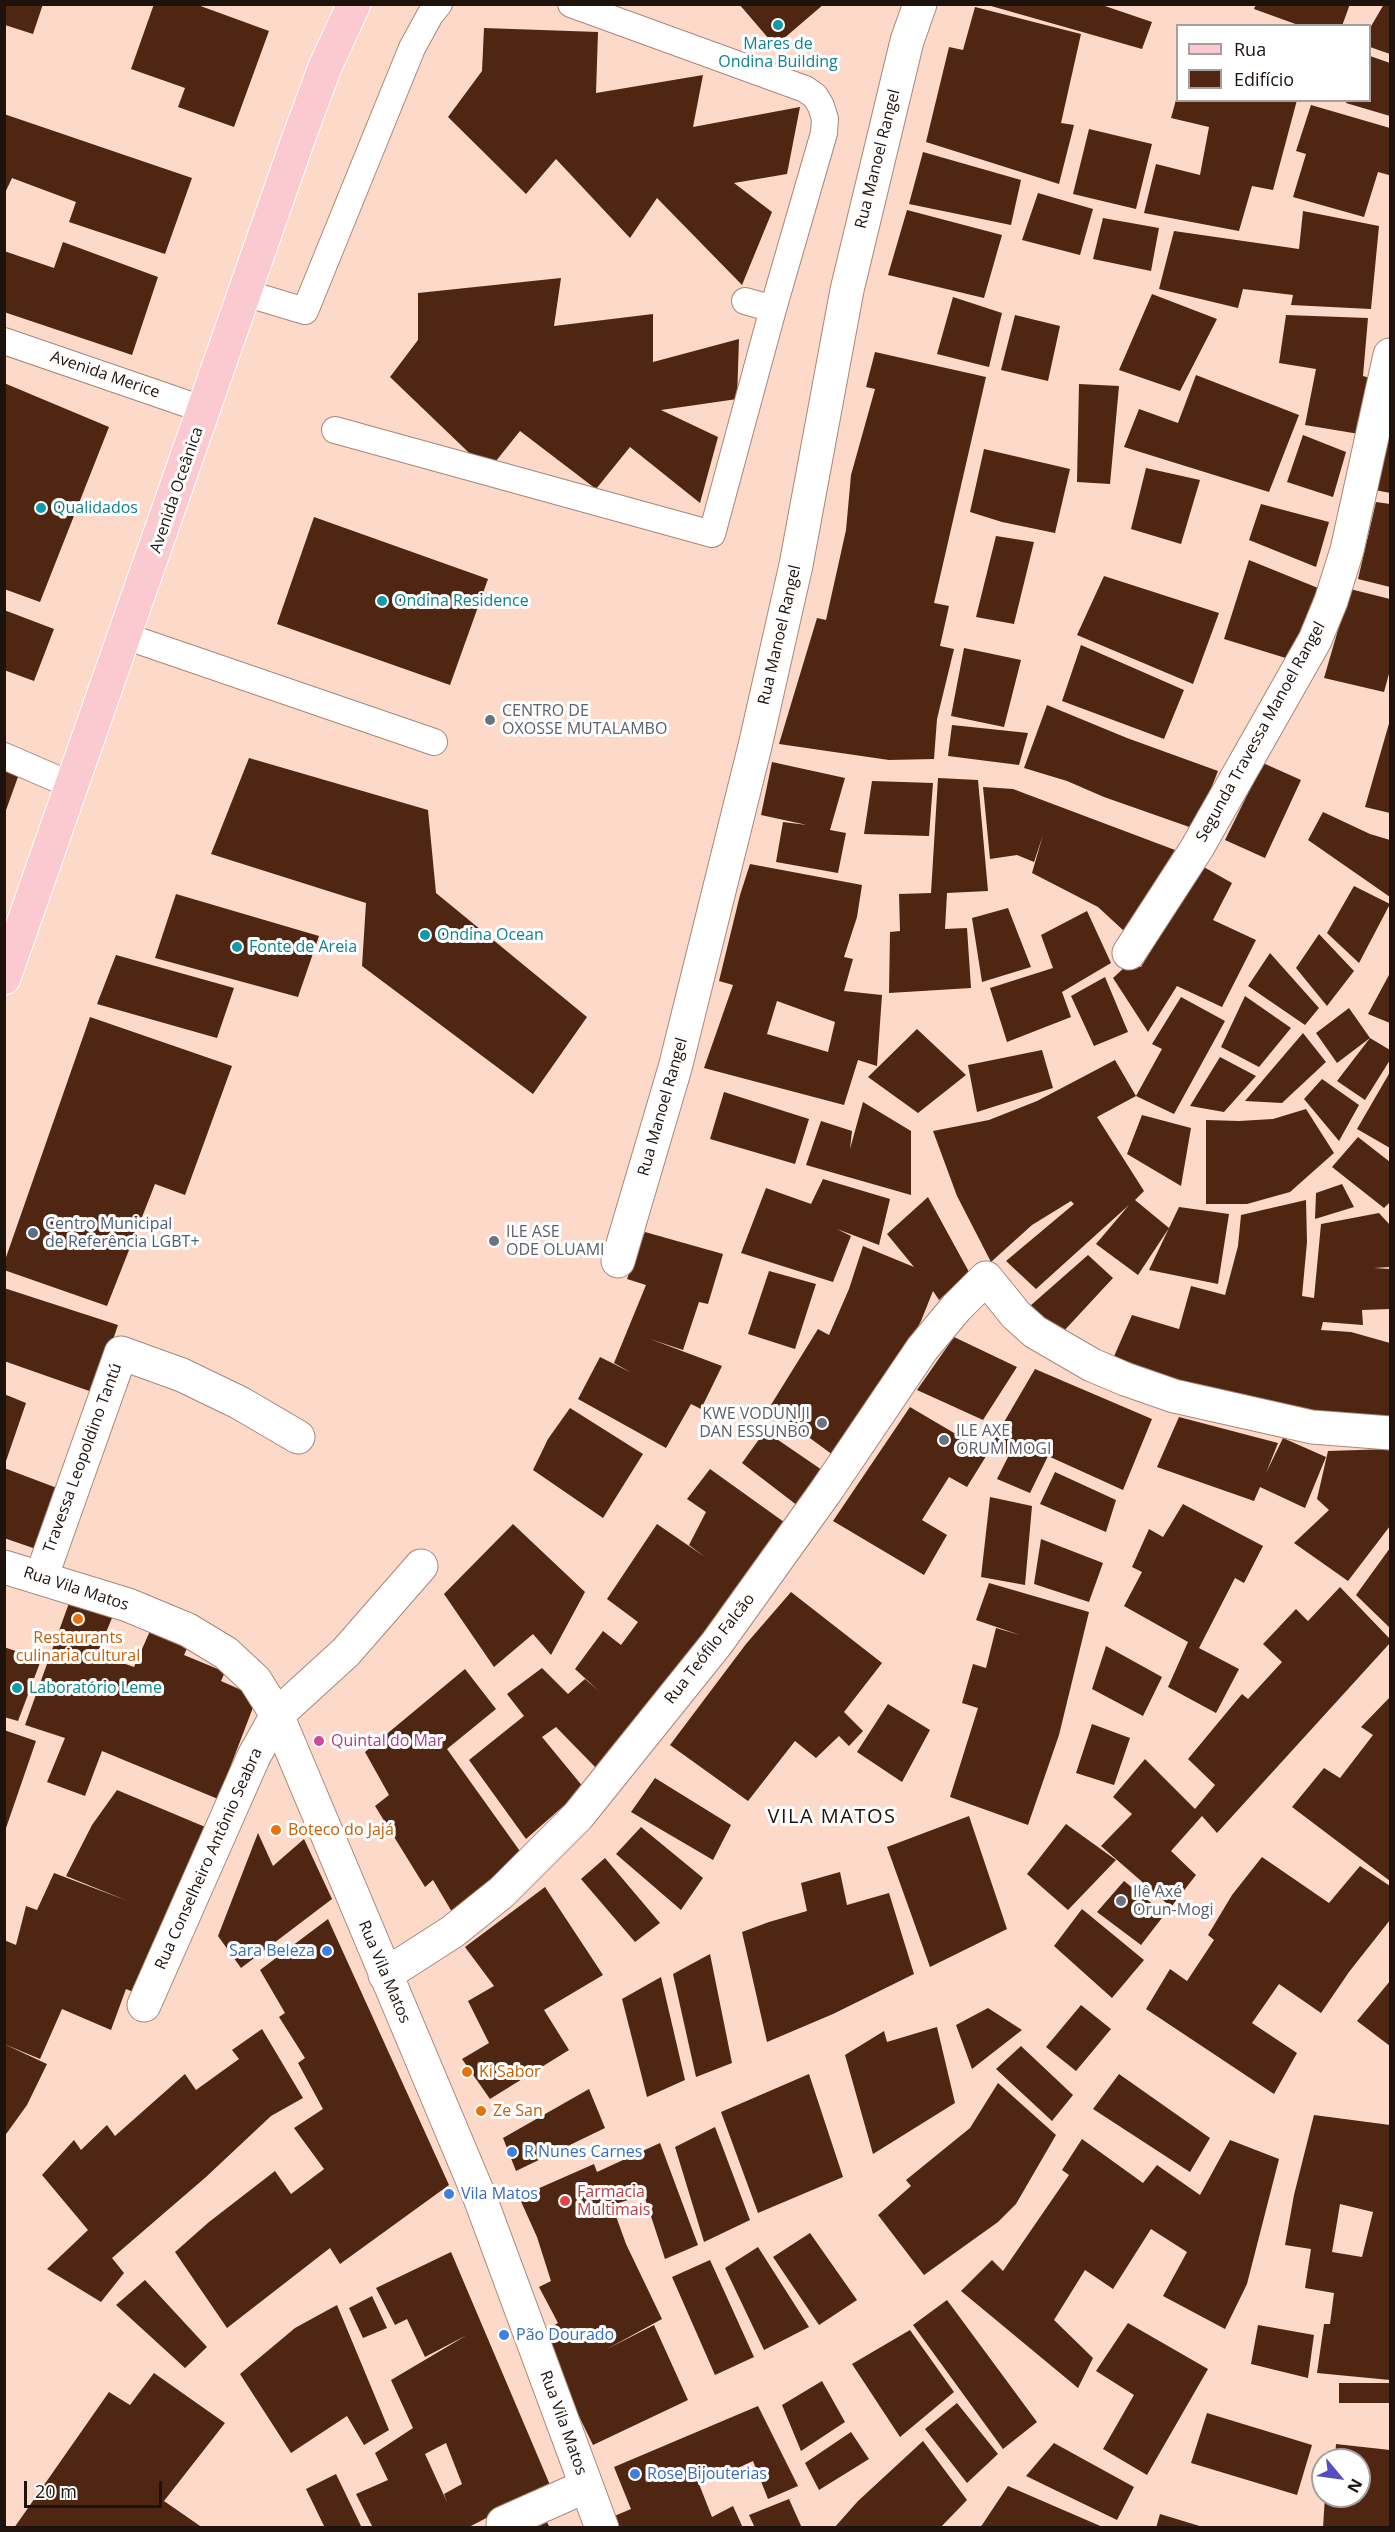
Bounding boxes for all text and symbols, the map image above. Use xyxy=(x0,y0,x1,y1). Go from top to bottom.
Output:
marker: Mares de Ondina Building xyxy=(771,18,785,32)
legend xyxy=(1176,24,1371,102)
place label: Mares de Ondina Building xyxy=(718,34,838,72)
text: Rua xyxy=(1234,37,1266,61)
text: Edifício xyxy=(1234,67,1294,91)
street label: Rua Manoel Rangel xyxy=(851,87,905,231)
street label: Avenida Merice xyxy=(48,347,162,403)
street label: Avenida Oceânica xyxy=(146,424,208,556)
place label: Qualidados xyxy=(53,498,138,518)
marker: Qualidados xyxy=(34,501,48,515)
street label: Rua Manoel Rangel xyxy=(755,563,805,707)
place label: Ondina Residence xyxy=(394,591,529,611)
marker: Ondina Residence xyxy=(375,594,389,608)
street label: Segunda Travessa Manoel Rangel xyxy=(1192,619,1330,845)
place label: CENTRO DE OXOSSE MUTALAMBO xyxy=(502,701,667,739)
marker: CENTRO DE OXOSSE MUTALAMBO xyxy=(483,713,497,727)
place label: Ondina Ocean xyxy=(437,925,544,945)
marker: Ondina Ocean xyxy=(418,928,432,942)
place label: Fonte de Areia xyxy=(249,937,357,957)
marker: Fonte de Areia xyxy=(230,940,244,954)
street label: Rua Manoel Rangel xyxy=(634,1036,692,1178)
place label: Centro Municipal de Referência LGBT+ xyxy=(45,1214,200,1252)
place label: ILE ASE ODE OLUAMI xyxy=(506,1222,605,1260)
marker: Centro Municipal de Referência LGBT+ xyxy=(26,1226,40,1240)
marker: ILE ASE ODE OLUAMI xyxy=(487,1234,501,1248)
street label: Travessa Leopoldino Tantú xyxy=(40,1361,126,1555)
place label: KWE VODUN JI DAN ESSUNBO xyxy=(699,1404,810,1442)
marker: KWE VODUN JI DAN ESSUNBO xyxy=(815,1416,829,1430)
place label: ILE AXE ORUM MOGI xyxy=(956,1421,1051,1459)
marker: ILE AXE ORUM MOGI xyxy=(937,1433,951,1447)
street label: Rua Vila Matos xyxy=(21,1563,131,1615)
street label: Rua Teófilo Falcão xyxy=(661,1590,759,1708)
marker: Restaurants culinaria cultural xyxy=(71,1612,85,1626)
place label: Restaurants culinaria cultural xyxy=(16,1628,140,1666)
place label: Laboratório Leme xyxy=(29,1678,162,1698)
marker: Laboratório Leme xyxy=(10,1681,24,1695)
place label: Quintal do Mar xyxy=(331,1731,443,1751)
marker: Quintal do Mar xyxy=(312,1734,326,1748)
street label: Rua Conselheiro Antônio Seabra xyxy=(151,1745,267,1973)
district label: VILA MATOS xyxy=(768,1805,896,1829)
place label: Boteco do Jajá xyxy=(288,1820,394,1840)
marker: Boteco do Jajá xyxy=(269,1823,283,1837)
place label: Ilê Axé Orun-Mogi xyxy=(1133,1882,1214,1920)
marker: Ilê Axé Orun-Mogi xyxy=(1114,1894,1128,1908)
street label: Rua Vila Matos xyxy=(354,1918,414,2026)
place label: Sara Beleza xyxy=(229,1941,315,1961)
marker: Sara Beleza xyxy=(320,1944,334,1958)
place label: Ki Sabor xyxy=(479,2062,541,2082)
marker: Ki Sabor xyxy=(460,2065,474,2079)
place label: Ze San xyxy=(493,2101,543,2121)
marker: Ze San xyxy=(474,2104,488,2118)
place label: R Nunes Carnes xyxy=(524,2142,642,2162)
marker: R Nunes Carnes xyxy=(505,2145,519,2159)
place label: Farmacia Multimais xyxy=(577,2182,650,2220)
place label: Vila Matos xyxy=(461,2184,538,2204)
marker: Vila Matos xyxy=(442,2187,456,2201)
marker: Farmacia Multimais xyxy=(558,2194,572,2208)
place label: Pão Dourado xyxy=(516,2325,614,2345)
marker: Pão Dourado xyxy=(497,2328,511,2342)
street label: Rua Vila Matos xyxy=(535,2368,591,2478)
north arrow xyxy=(1311,2448,1371,2508)
place label: Rose Bijouterias xyxy=(647,2464,767,2484)
marker: Rose Bijouterias xyxy=(628,2467,642,2481)
scale bar xyxy=(27,2469,165,2507)
text: N xyxy=(1342,2475,1368,2497)
text: 20 m xyxy=(35,2479,77,2503)

